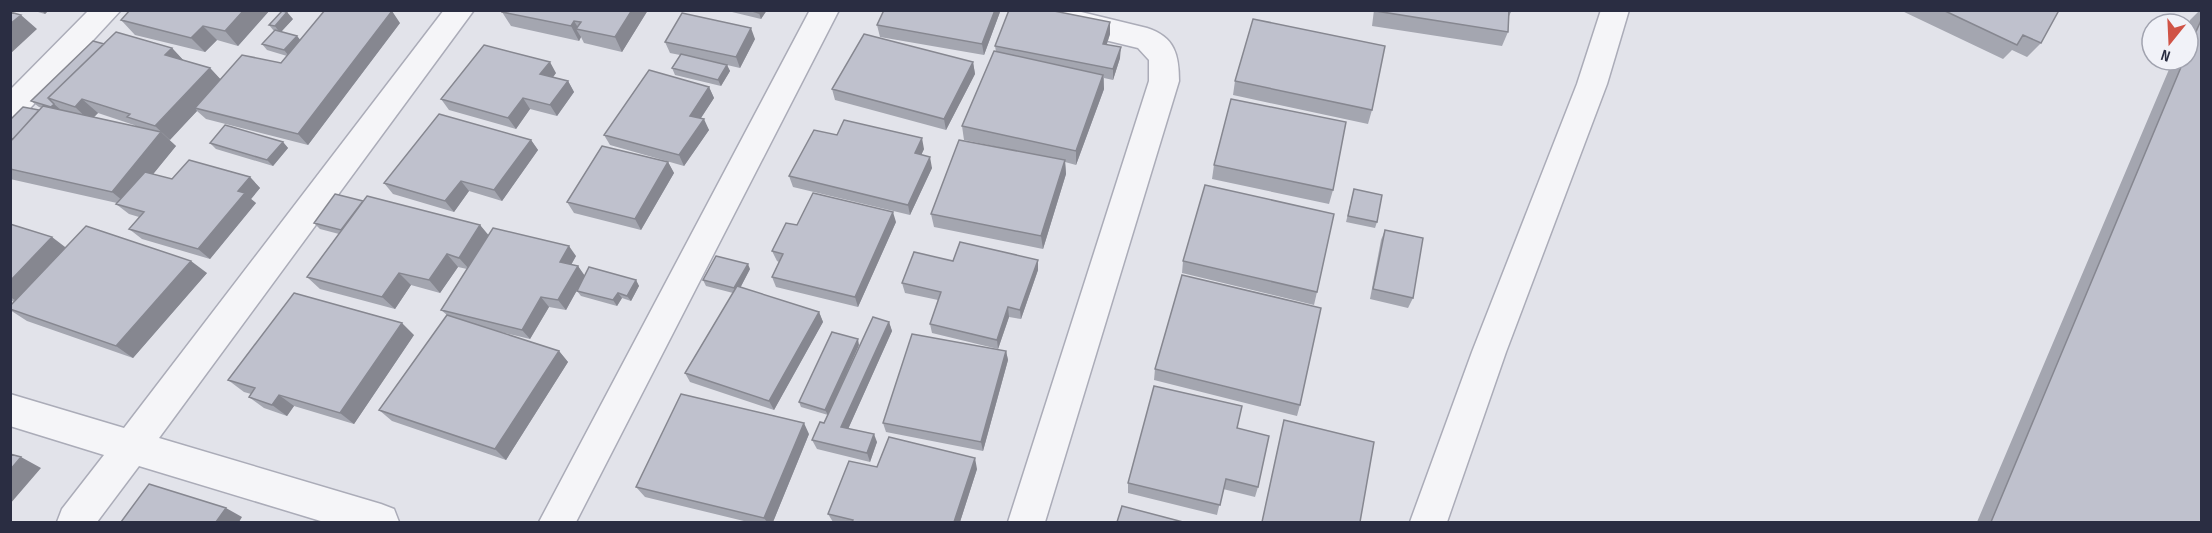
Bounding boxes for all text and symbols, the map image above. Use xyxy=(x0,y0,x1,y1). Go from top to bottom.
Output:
north arrow xyxy=(2140,12,2200,72)
text: N xyxy=(2159,44,2173,65)

